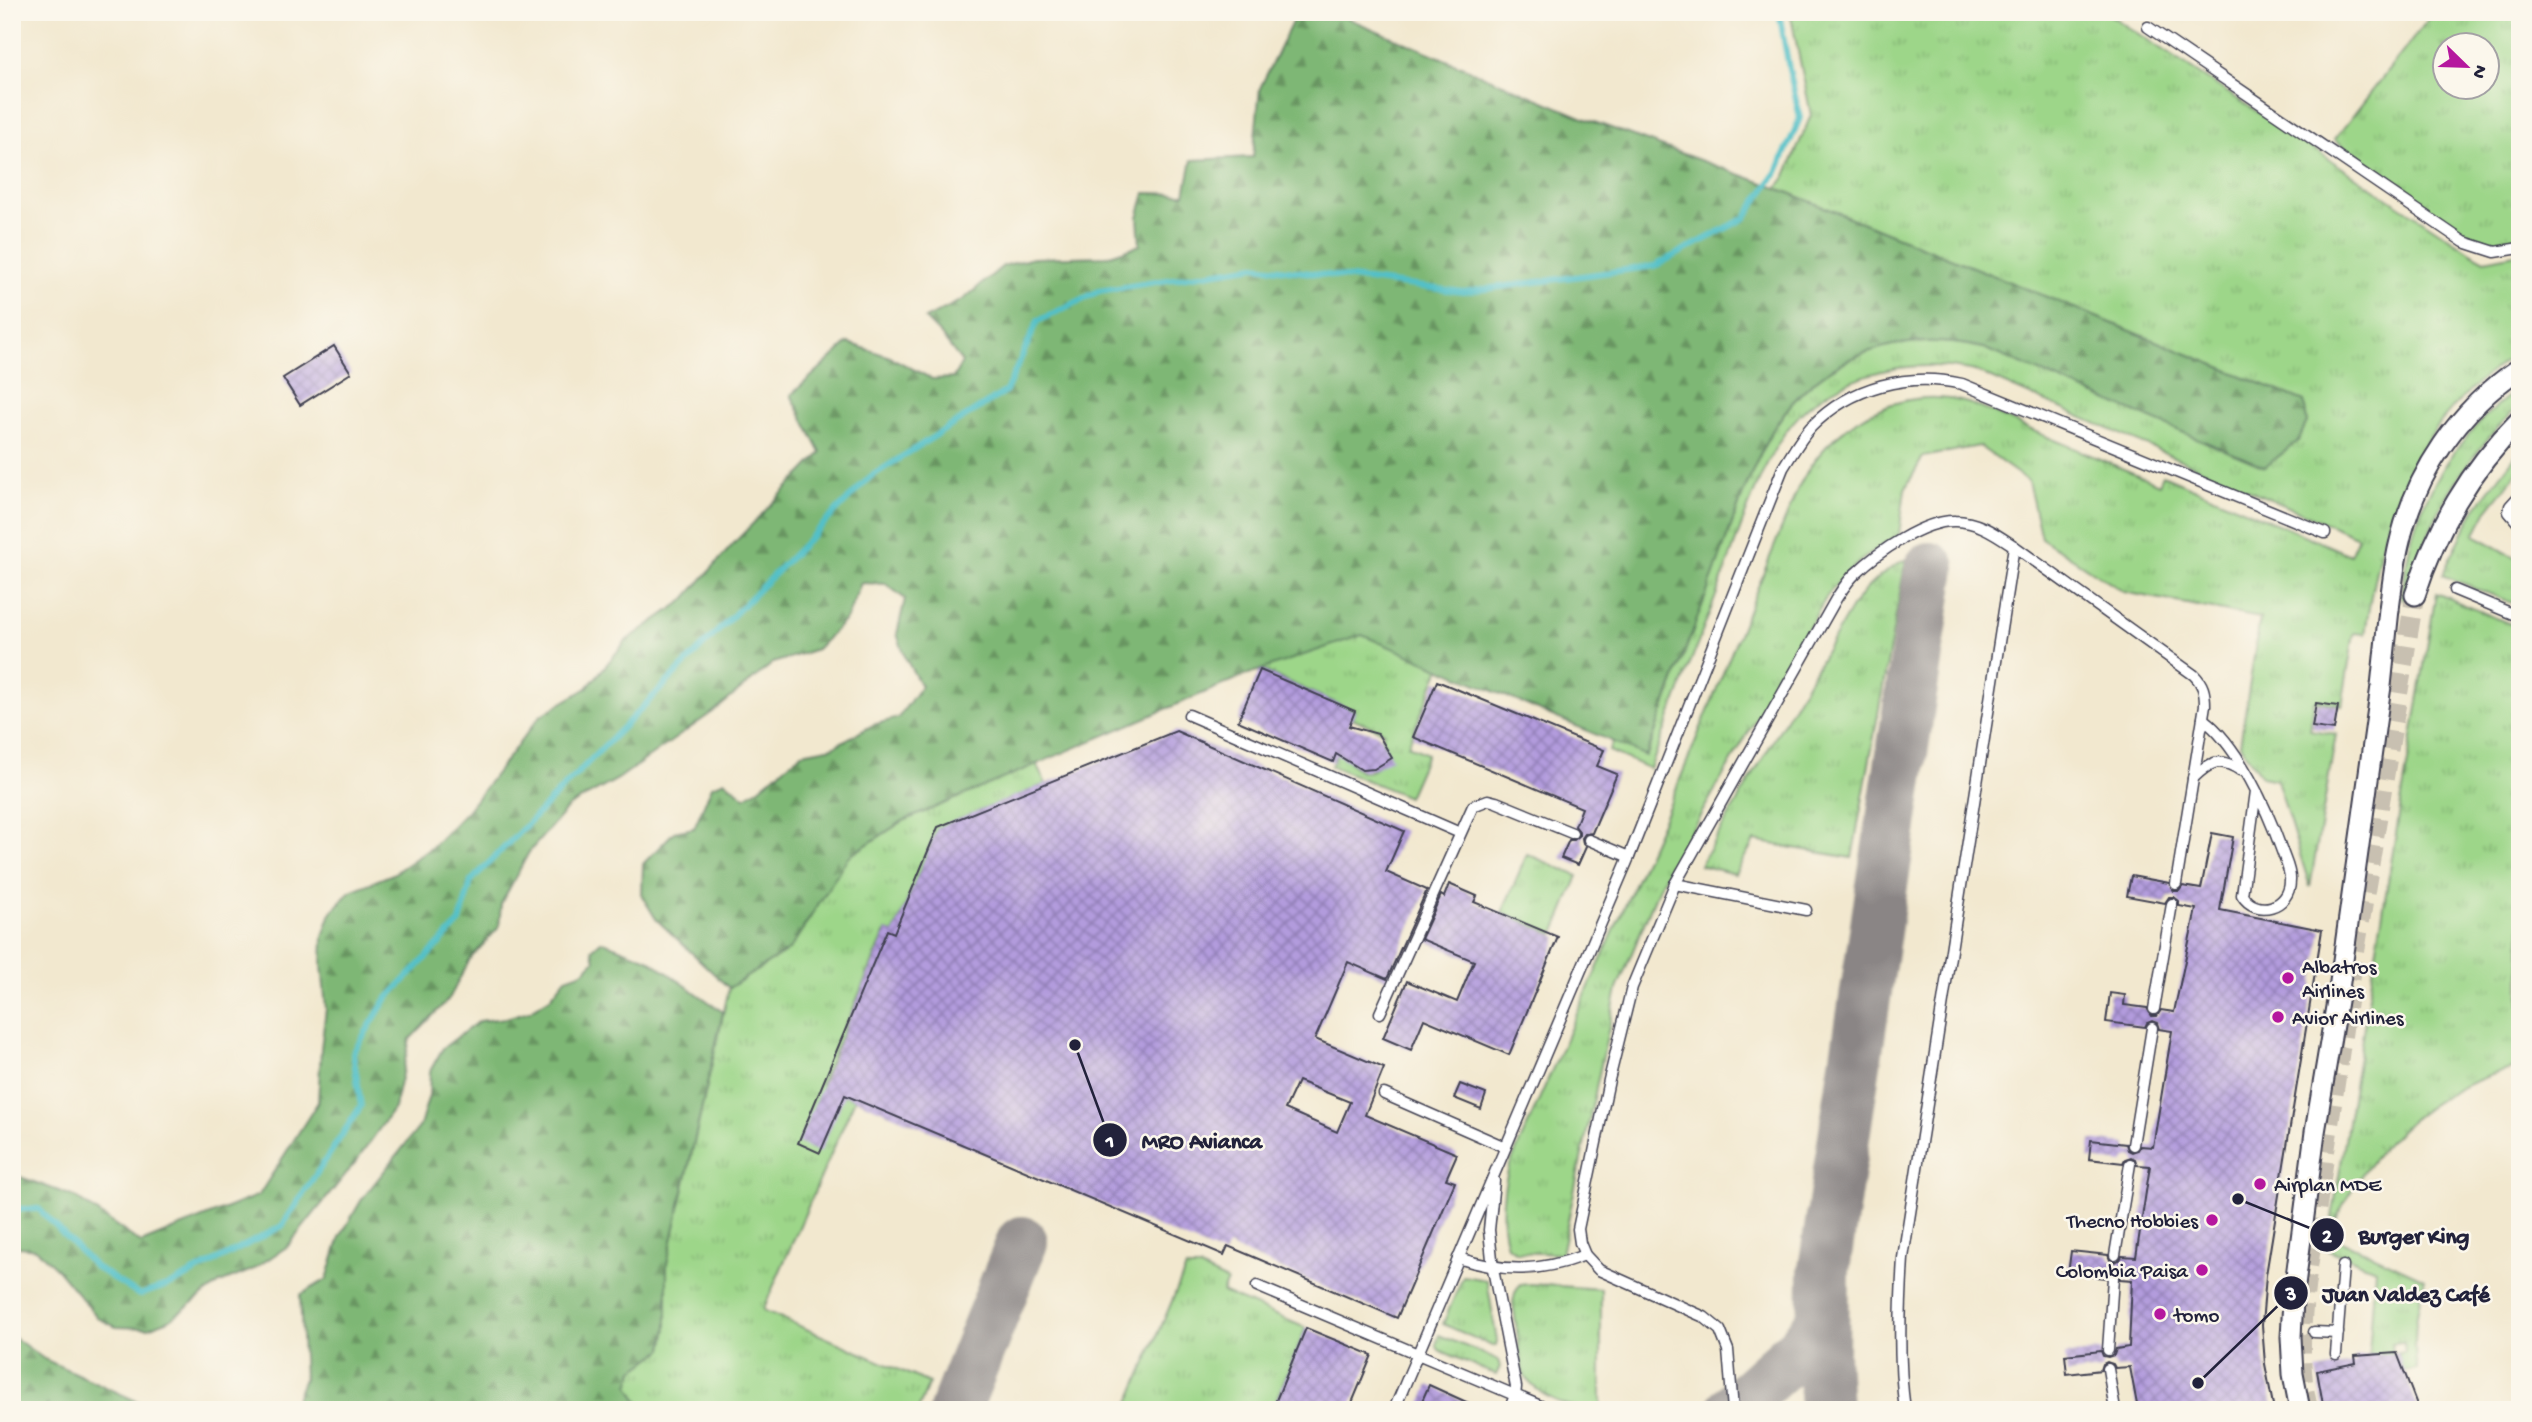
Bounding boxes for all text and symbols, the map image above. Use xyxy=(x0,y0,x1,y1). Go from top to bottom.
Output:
north arrow xyxy=(2430,32,2500,102)
text: N xyxy=(2465,61,2491,81)
place label: Albatros Airlines xyxy=(2302,957,2378,1006)
marker: Albatros Airlines xyxy=(2280,970,2296,986)
place label: Avior Airlines xyxy=(2292,1008,2405,1033)
marker: Avior Airlines xyxy=(2270,1009,2286,1025)
callout: MRO Avianca xyxy=(1092,1118,1276,1162)
text: MRO Avianca xyxy=(1142,1130,1263,1157)
text: 1 xyxy=(1105,1131,1114,1156)
place label: Airplan MDE xyxy=(2274,1175,2382,1200)
marker: Airplan MDE xyxy=(2252,1176,2268,1192)
place label: Thecno Hobbies xyxy=(2066,1211,2199,1236)
marker: Thecno Hobbies xyxy=(2204,1212,2220,1228)
callout: Burger King xyxy=(2310,1213,2483,1257)
text: Burger King xyxy=(2358,1225,2469,1252)
text: 2 xyxy=(2322,1226,2333,1251)
place label: Colombia Paisa xyxy=(2056,1261,2189,1286)
marker: Colombia Paisa xyxy=(2194,1262,2210,1278)
callout: Juan Valdez Café xyxy=(2273,1271,2504,1315)
text: Juan Valdez Café xyxy=(2321,1283,2491,1310)
text: 3 xyxy=(2285,1284,2297,1309)
place label: tomo xyxy=(2172,1305,2219,1330)
marker: tomo xyxy=(2152,1306,2168,1322)

